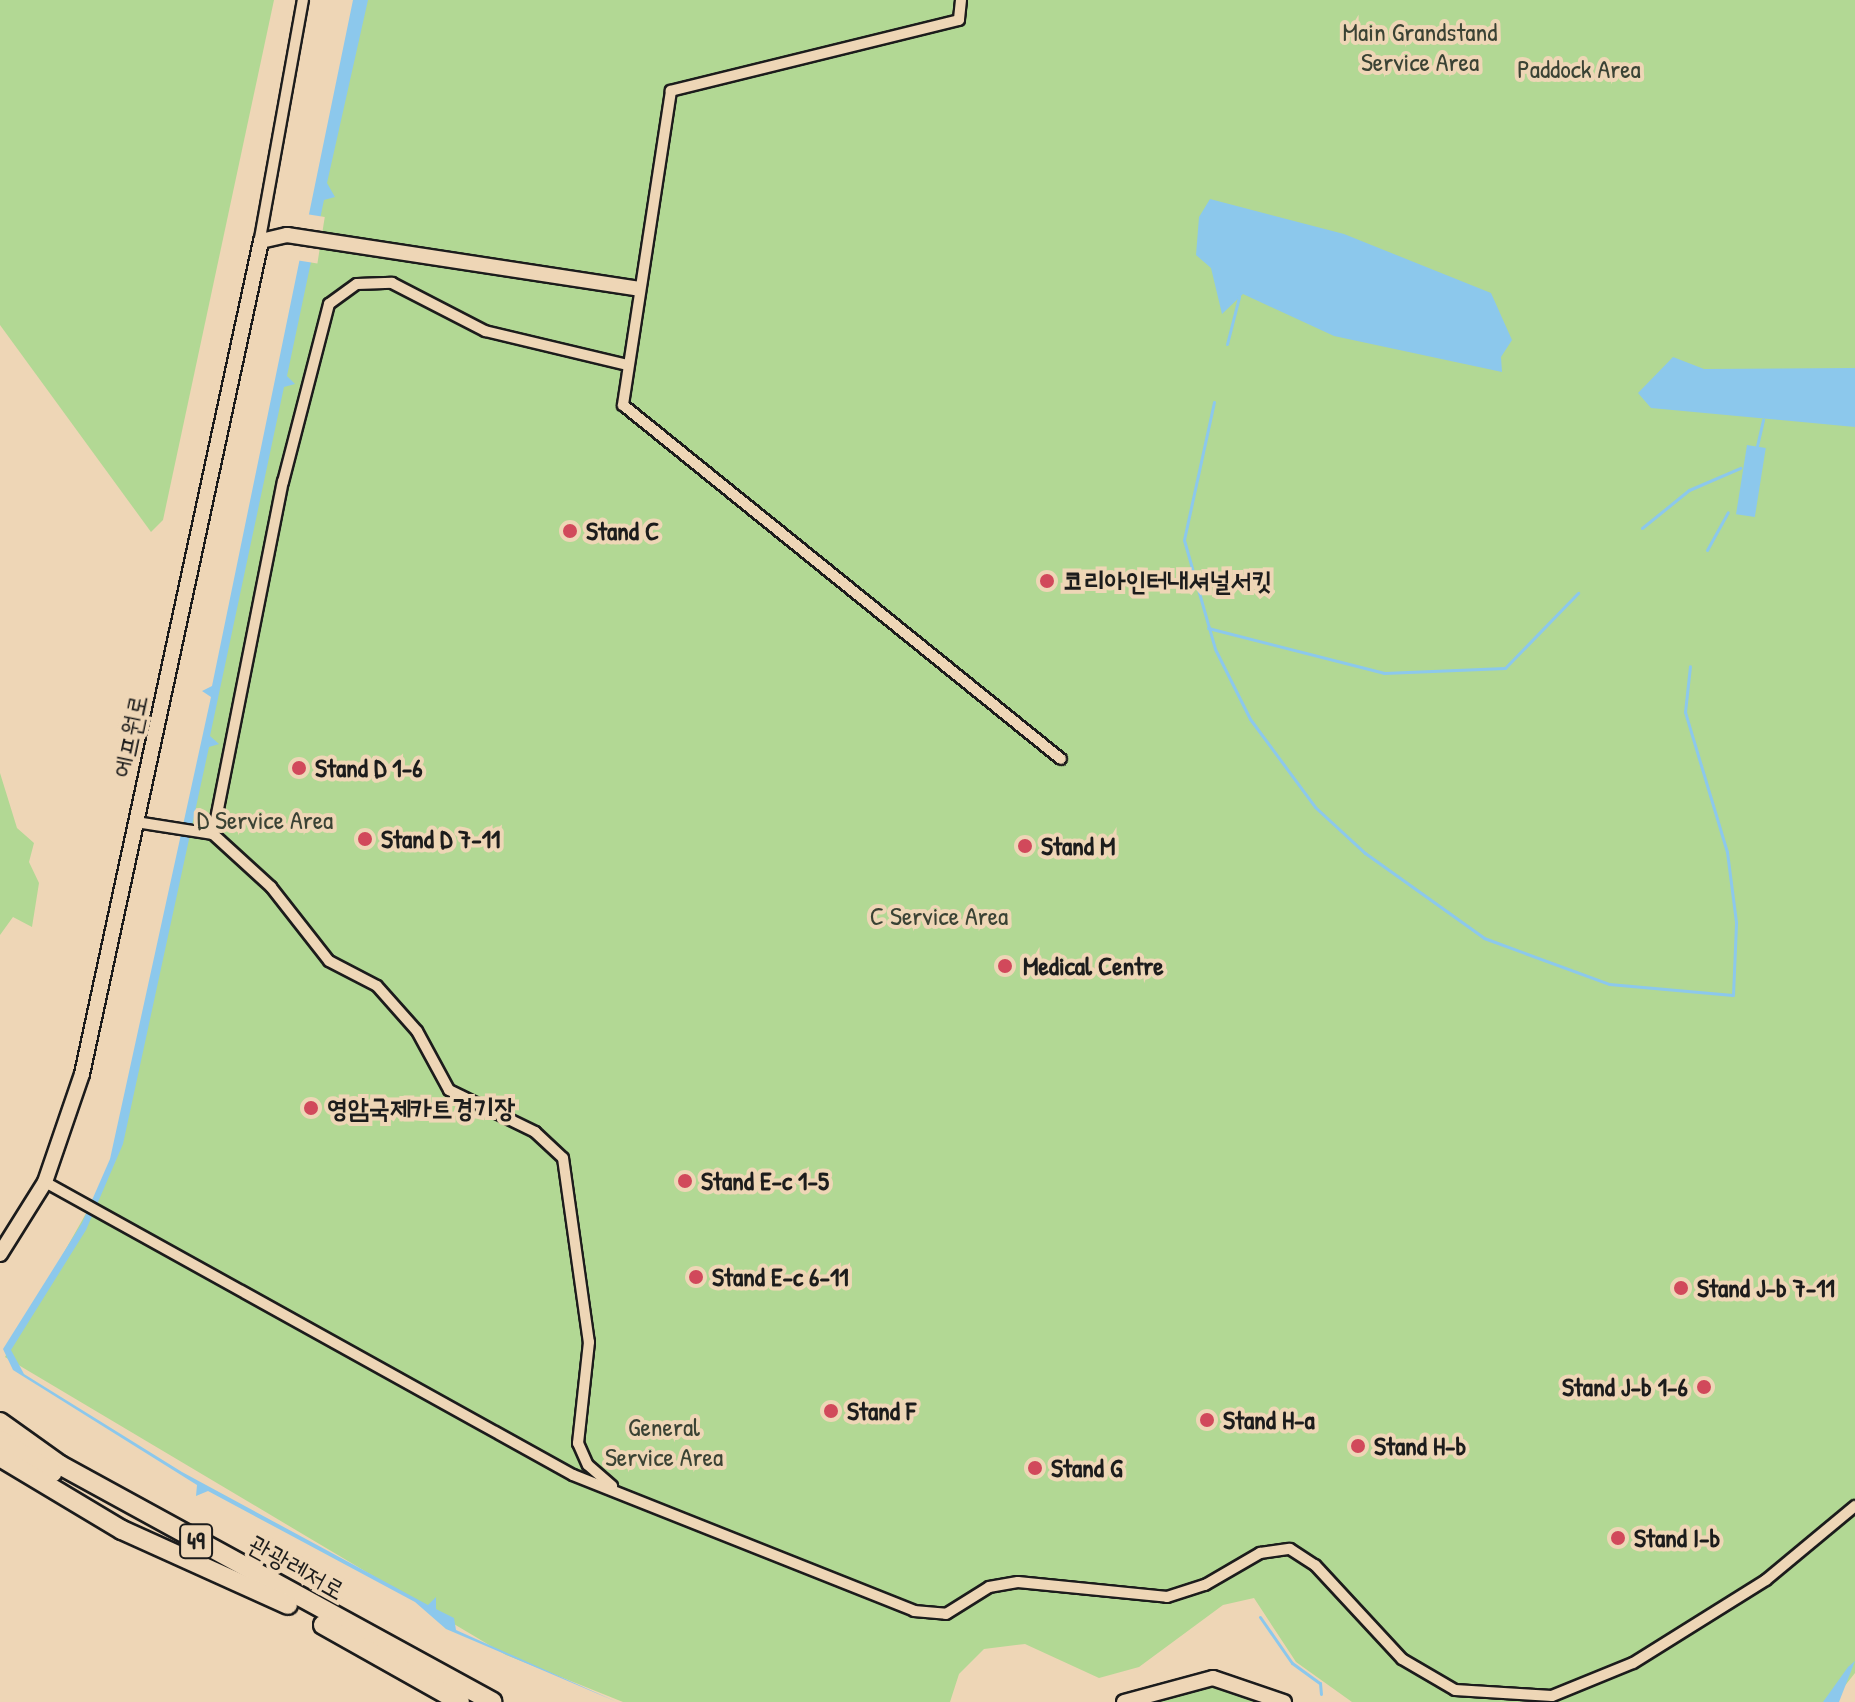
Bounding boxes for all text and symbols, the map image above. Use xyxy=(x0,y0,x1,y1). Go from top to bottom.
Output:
park label: Main Grandstand Service Area xyxy=(1343,16,1497,78)
park label: Paddock Area xyxy=(1517,53,1641,85)
place label: Stand C xyxy=(586,515,659,547)
marker: Stand C xyxy=(561,522,579,540)
place label: 코리아인터내셔널서킷 xyxy=(1063,565,1272,597)
marker: 코리아인터내셔널서킷 xyxy=(1038,572,1056,590)
street label: 에프원로 xyxy=(106,692,154,780)
place label: Stand D 1-6 xyxy=(315,752,423,784)
marker: Stand D 1-6 xyxy=(290,759,308,777)
park label: D Service Area xyxy=(197,804,333,836)
place label: Stand D 7-11 xyxy=(381,823,501,855)
marker: Stand D 7-11 xyxy=(356,830,374,848)
place label: Stand M xyxy=(1041,830,1115,862)
marker: Stand M xyxy=(1016,837,1034,855)
park label: C Service Area xyxy=(870,900,1008,932)
place label: Medical Centre xyxy=(1023,950,1164,982)
marker: Medical Centre xyxy=(994,955,1016,977)
place label: 영암국제카트경기장 xyxy=(327,1092,515,1124)
marker: 영암국제카트경기장 xyxy=(302,1099,320,1117)
place label: Stand E-c 1-5 xyxy=(701,1165,829,1197)
marker: Stand E-c 1-5 xyxy=(676,1172,694,1190)
place label: Stand E-c 6-11 xyxy=(712,1261,849,1293)
marker: Stand E-c 6-11 xyxy=(687,1268,705,1286)
place label: Stand J-b 7-11 xyxy=(1697,1272,1835,1304)
marker: Stand J-b 7-11 xyxy=(1672,1279,1690,1297)
place label: Stand J-b 1-6 xyxy=(1562,1371,1688,1403)
marker: Stand J-b 1-6 xyxy=(1695,1378,1713,1396)
place label: Stand F xyxy=(847,1395,916,1427)
marker: Stand F xyxy=(822,1402,840,1420)
place label: Stand H-a xyxy=(1223,1404,1315,1436)
park label: General Service Area xyxy=(605,1411,723,1472)
marker: Stand H-a xyxy=(1198,1411,1216,1429)
place label: Stand H-b xyxy=(1374,1430,1466,1462)
marker: Stand H-b xyxy=(1349,1437,1367,1455)
place label: Stand G xyxy=(1051,1452,1122,1484)
marker: Stand G xyxy=(1026,1459,1044,1477)
road number: 49 xyxy=(178,1521,214,1561)
place label: Stand I-b xyxy=(1634,1522,1720,1554)
street label: 관광레저로 xyxy=(244,1528,350,1606)
marker: Stand I-b xyxy=(1609,1529,1627,1547)

